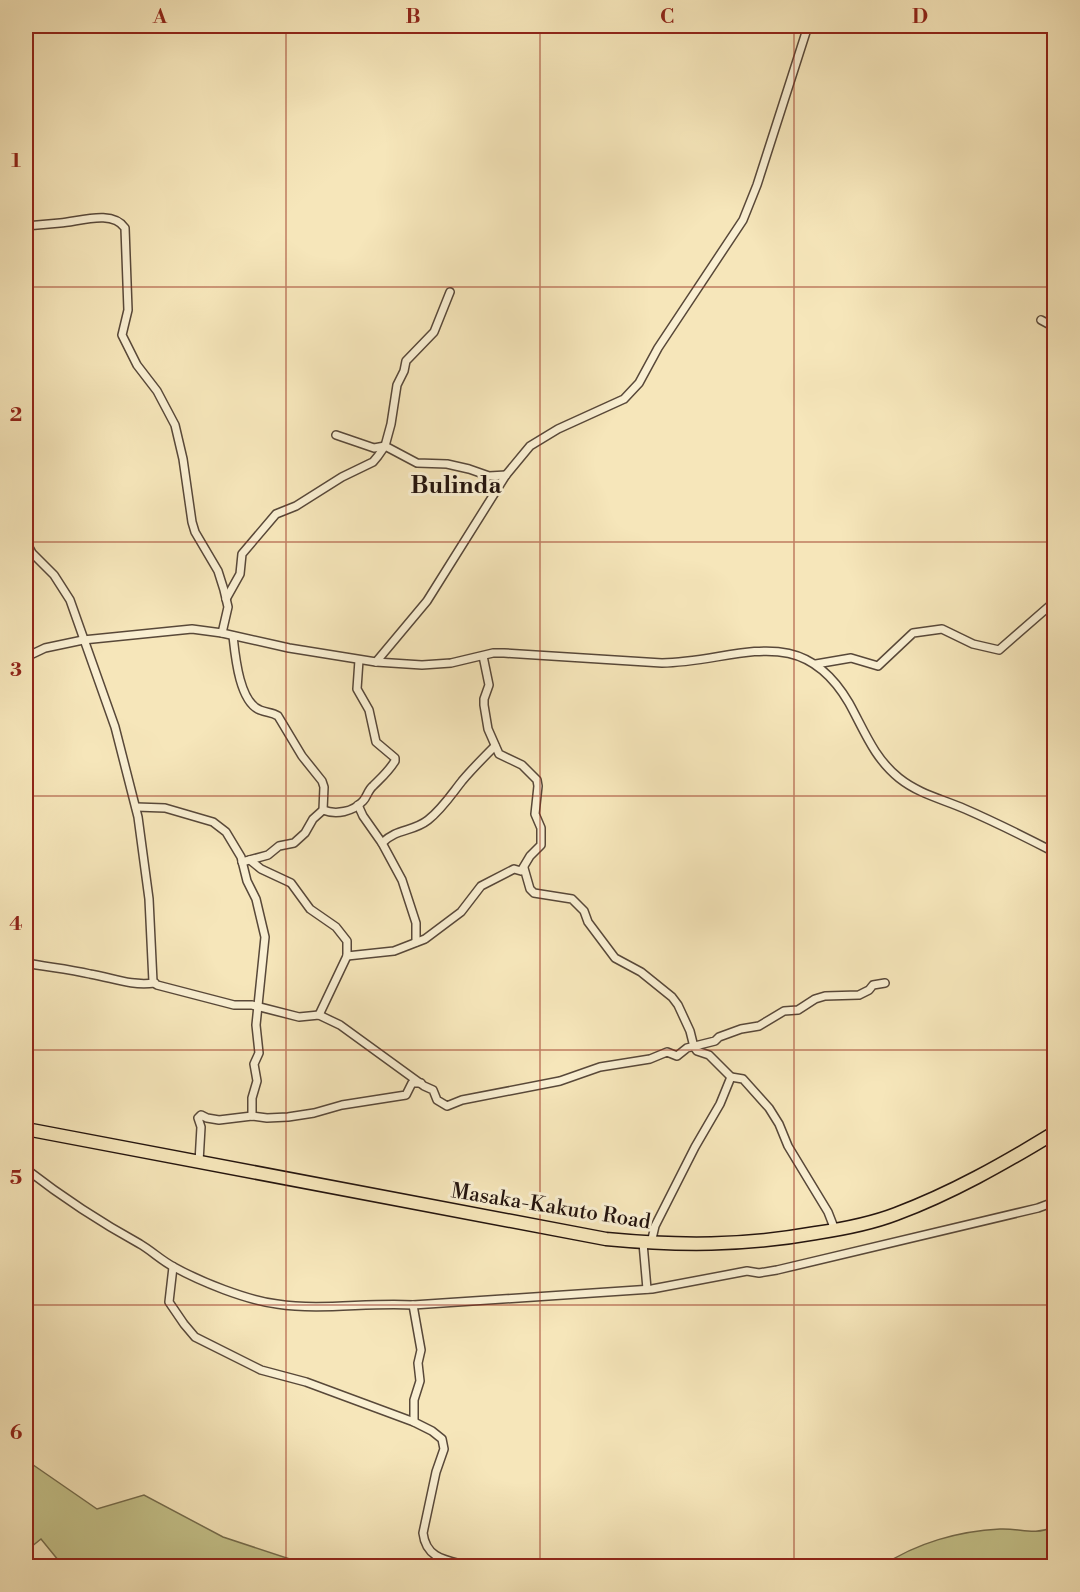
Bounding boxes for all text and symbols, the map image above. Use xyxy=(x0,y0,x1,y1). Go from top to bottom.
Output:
text: A xyxy=(152,5,168,30)
text: B xyxy=(405,5,421,30)
text: C xyxy=(660,5,674,30)
text: D xyxy=(912,5,928,30)
text: 1 xyxy=(11,149,21,174)
text: 2 xyxy=(10,403,22,428)
district label: Bulinda xyxy=(410,471,503,501)
text: 3 xyxy=(10,658,22,683)
text: 4 xyxy=(9,912,23,937)
text: 5 xyxy=(10,1166,22,1191)
street label: Masaka-Kakuto Road xyxy=(449,1178,653,1236)
text: 6 xyxy=(10,1421,23,1446)

